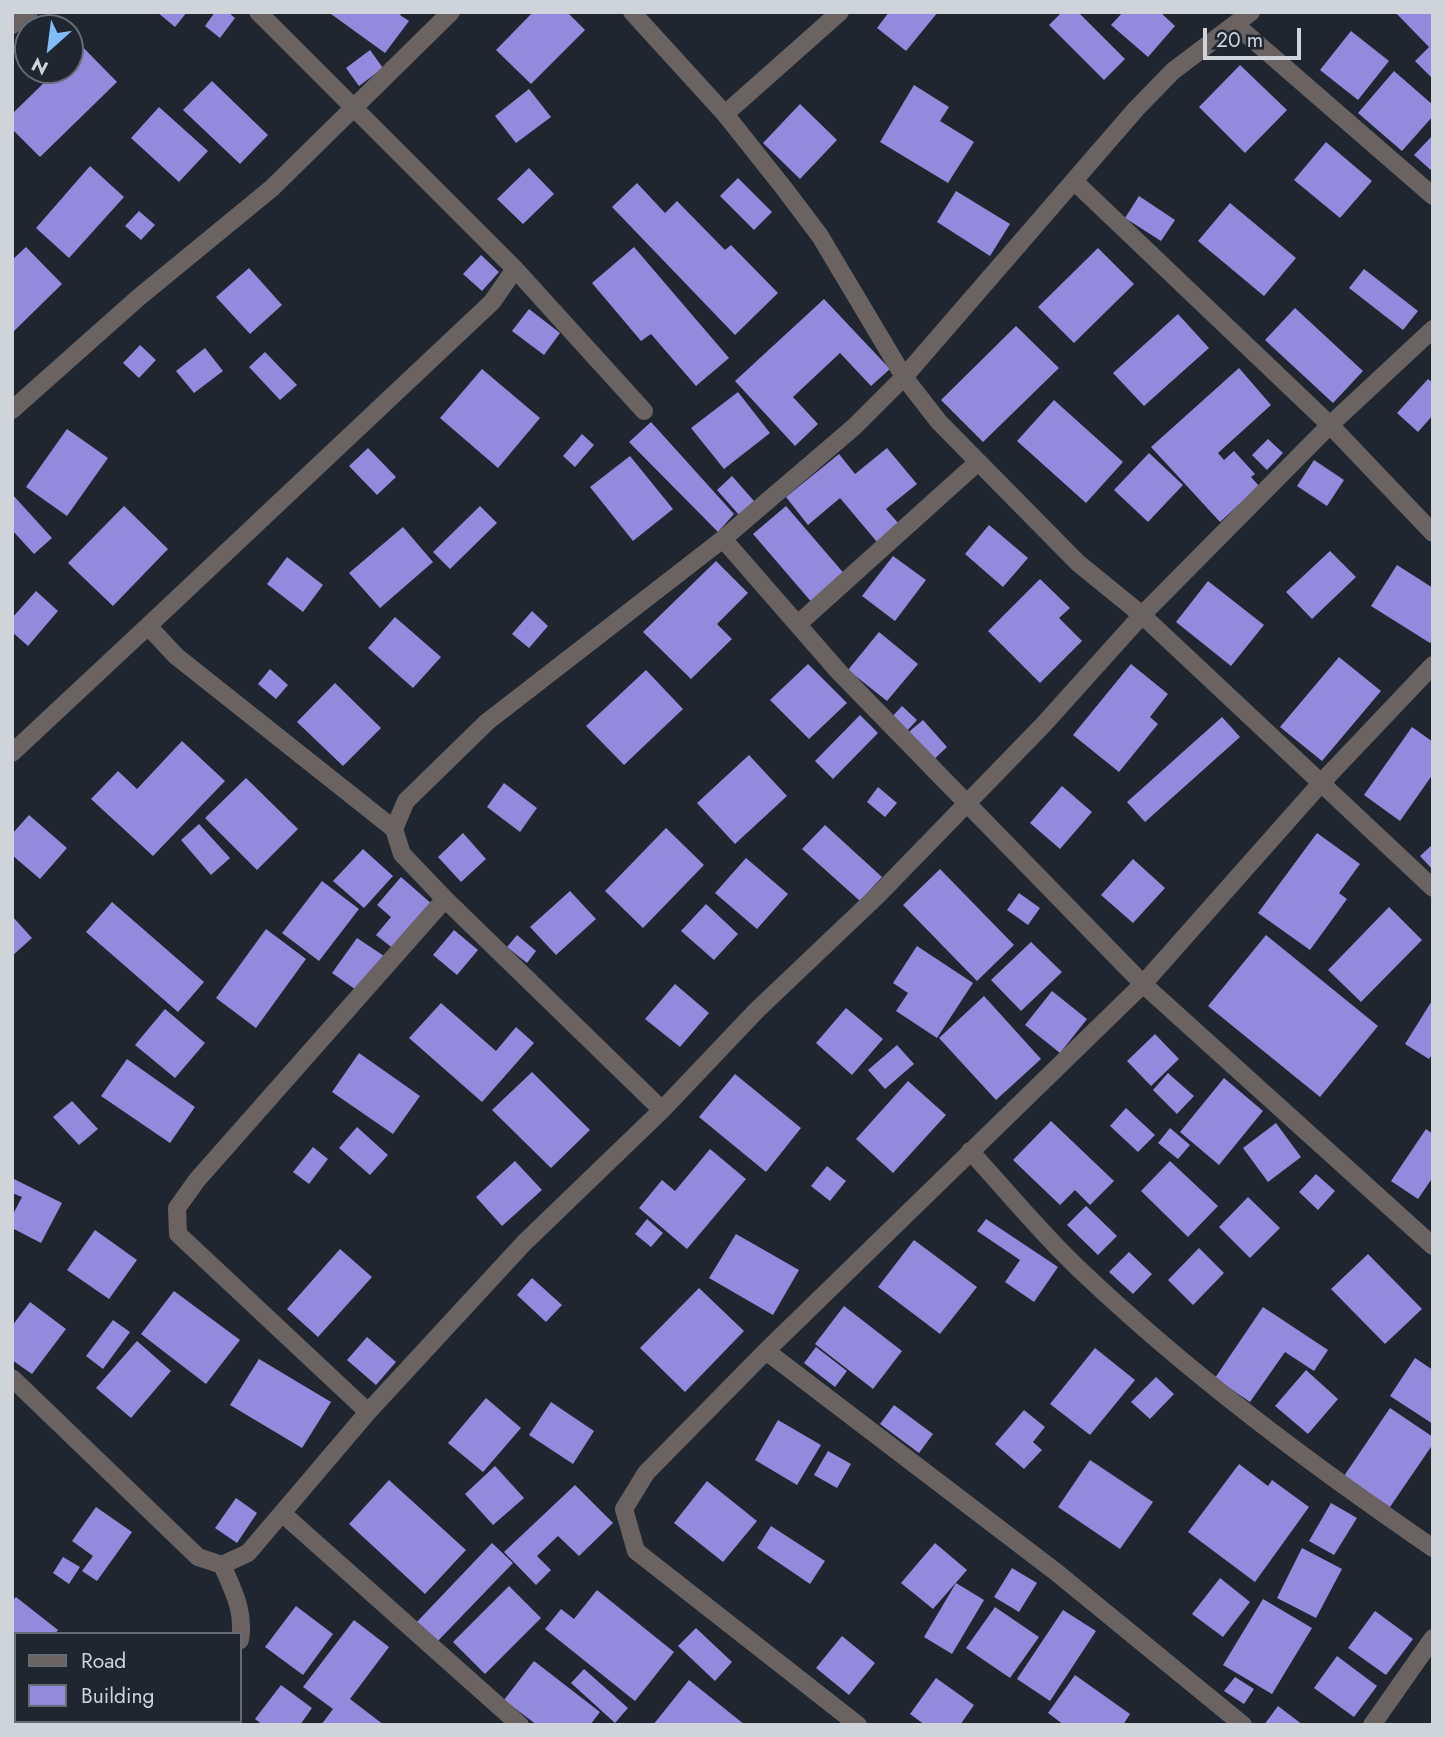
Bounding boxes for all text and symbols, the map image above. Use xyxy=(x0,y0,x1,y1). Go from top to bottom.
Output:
north arrow xyxy=(14,14,84,84)
scale bar xyxy=(1207,14,1305,58)
text: 20 m xyxy=(1216,25,1263,55)
text: N xyxy=(27,51,53,82)
legend xyxy=(14,1632,242,1723)
text: Road xyxy=(81,1646,126,1676)
text: Building xyxy=(81,1681,154,1711)

